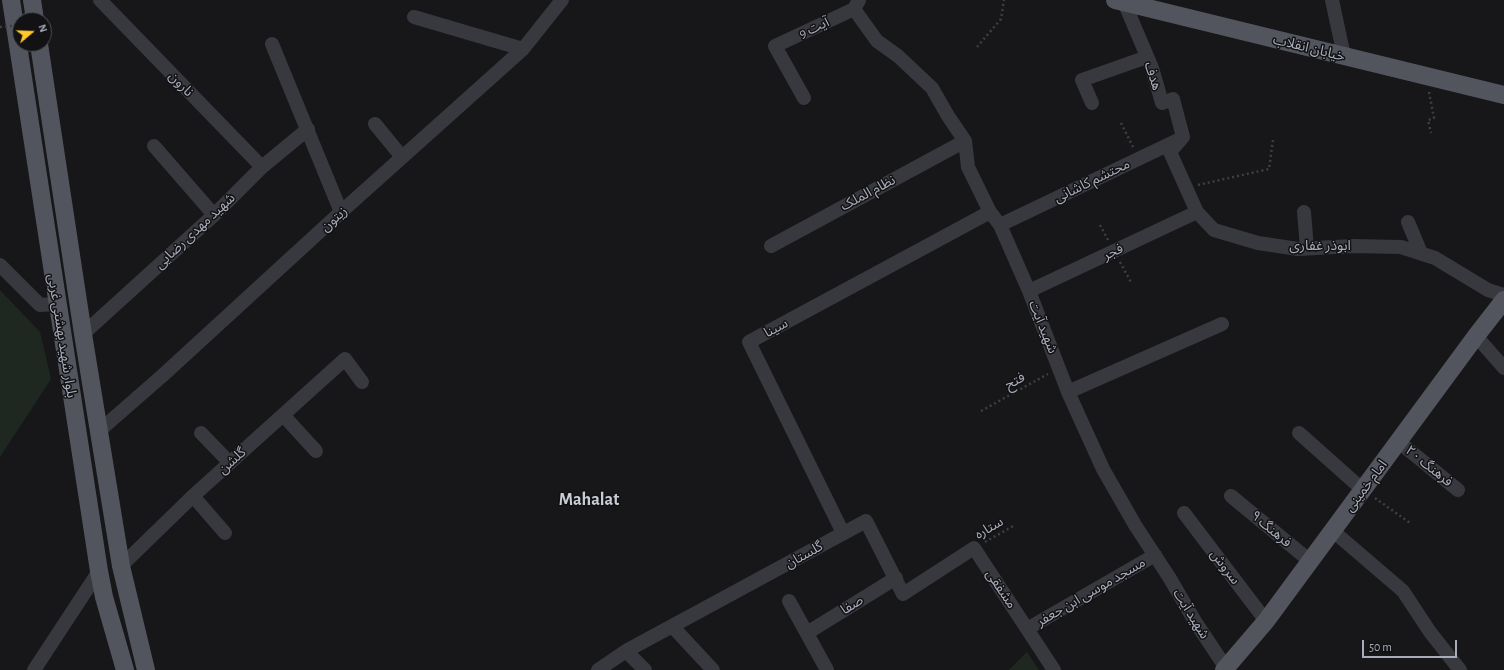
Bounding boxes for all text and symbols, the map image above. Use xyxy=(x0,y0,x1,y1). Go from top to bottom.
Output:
north arrow xyxy=(12,12,52,52)
street label: آیت 9 xyxy=(796,14,832,42)
text: N xyxy=(36,23,49,34)
street label: خیابان انقلاب xyxy=(1271,31,1347,65)
street label: هدف xyxy=(1140,59,1166,93)
street label: نارون xyxy=(165,68,197,100)
street label: محتشم کاشانی xyxy=(1051,155,1133,207)
street label: نظام الملک xyxy=(838,172,898,214)
street label: شهید مهدی رضایی xyxy=(151,189,239,273)
street label: زیتون xyxy=(317,203,351,235)
street label: ابوذر غفاری xyxy=(1289,238,1351,254)
street label: فجر xyxy=(1100,240,1126,264)
street label: بلوار شهید بهشتی غربی xyxy=(44,273,80,399)
street label: شهید آیت xyxy=(1025,298,1061,356)
street label: سینا xyxy=(761,315,791,341)
street label: فتح xyxy=(1002,369,1028,393)
street label: فرهنگ ۲۰ xyxy=(1402,442,1456,490)
street label: گلشن xyxy=(214,444,250,478)
street label: امام خمینی xyxy=(1341,457,1391,515)
district label: Mahalat xyxy=(559,489,619,511)
street label: فرهنگ ۹ xyxy=(1247,507,1295,551)
street label: ستاره xyxy=(972,513,1006,543)
street label: گلستان xyxy=(782,538,826,572)
street label: سروش xyxy=(1206,546,1244,588)
street label: مسجد موسی ابن جعفر xyxy=(1033,554,1149,630)
street label: مشفقی xyxy=(982,566,1020,612)
street label: شهید آیت xyxy=(1169,586,1213,642)
street label: صفا xyxy=(838,592,866,618)
scale bar xyxy=(1364,632,1459,658)
text: 50 m xyxy=(1369,641,1392,653)

